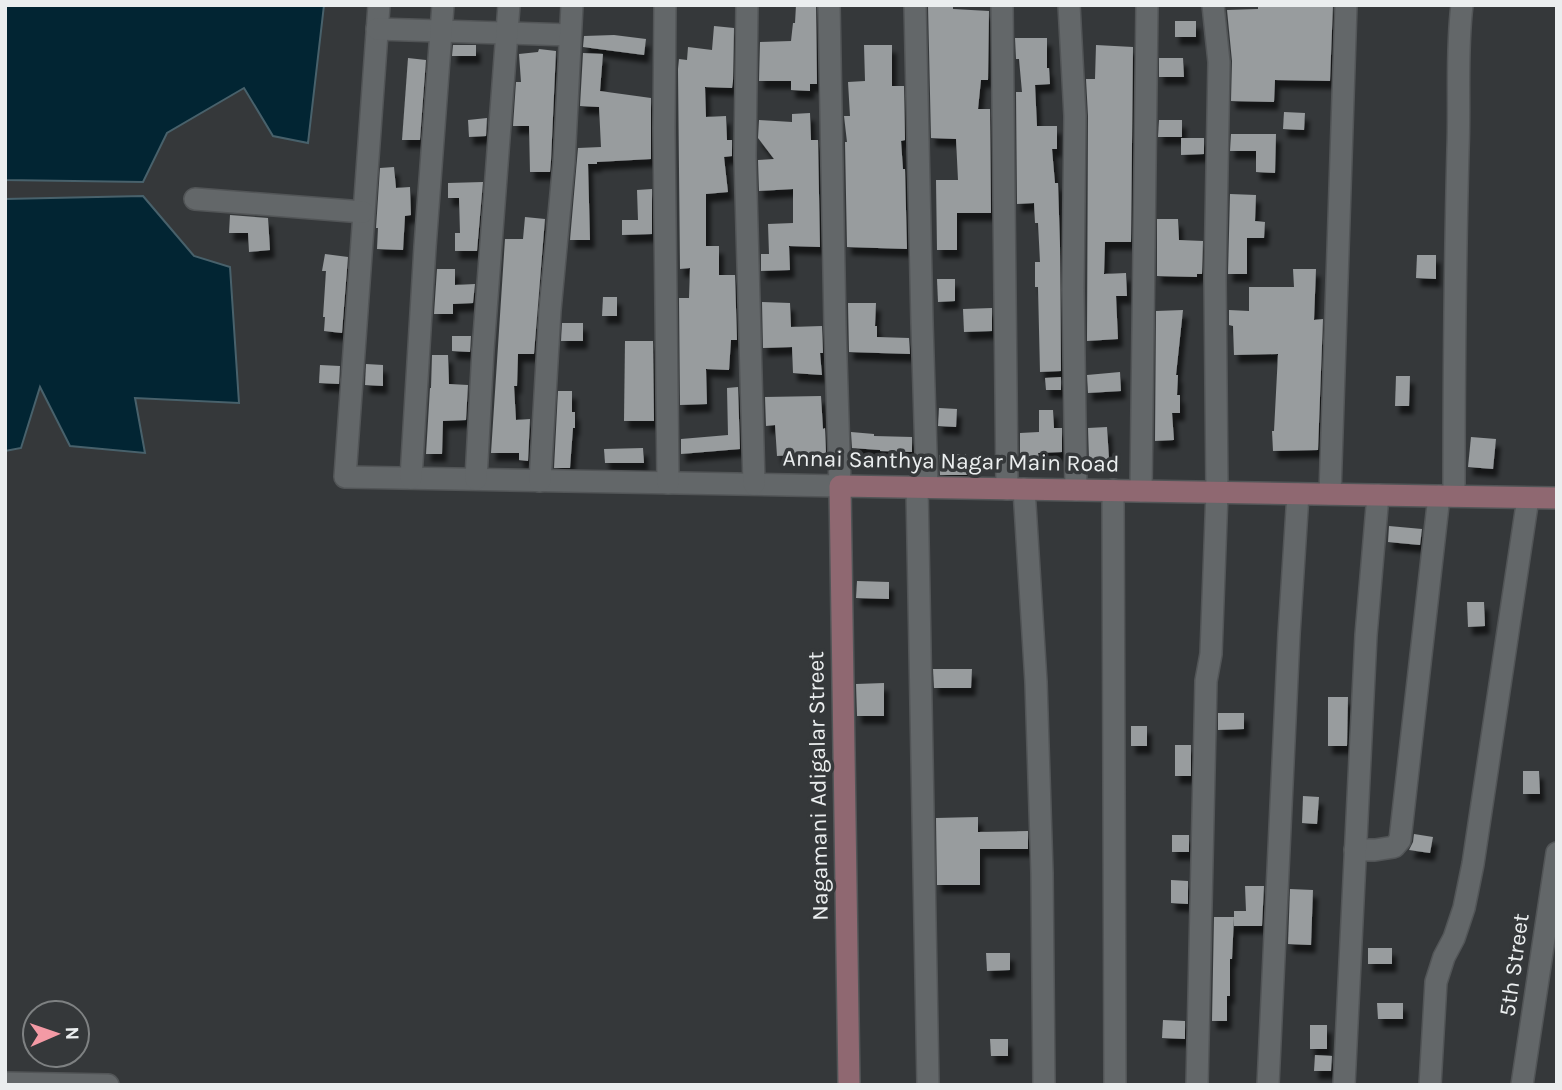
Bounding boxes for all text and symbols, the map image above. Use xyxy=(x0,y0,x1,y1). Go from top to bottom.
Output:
street label: Annai Santhya Nagar Main Road xyxy=(782,445,1120,477)
street label: Nagamani Adigalar Street xyxy=(802,651,834,921)
street label: 5th Street xyxy=(1493,911,1535,1018)
north arrow xyxy=(21,999,91,1069)
text: N xyxy=(61,1026,83,1041)

